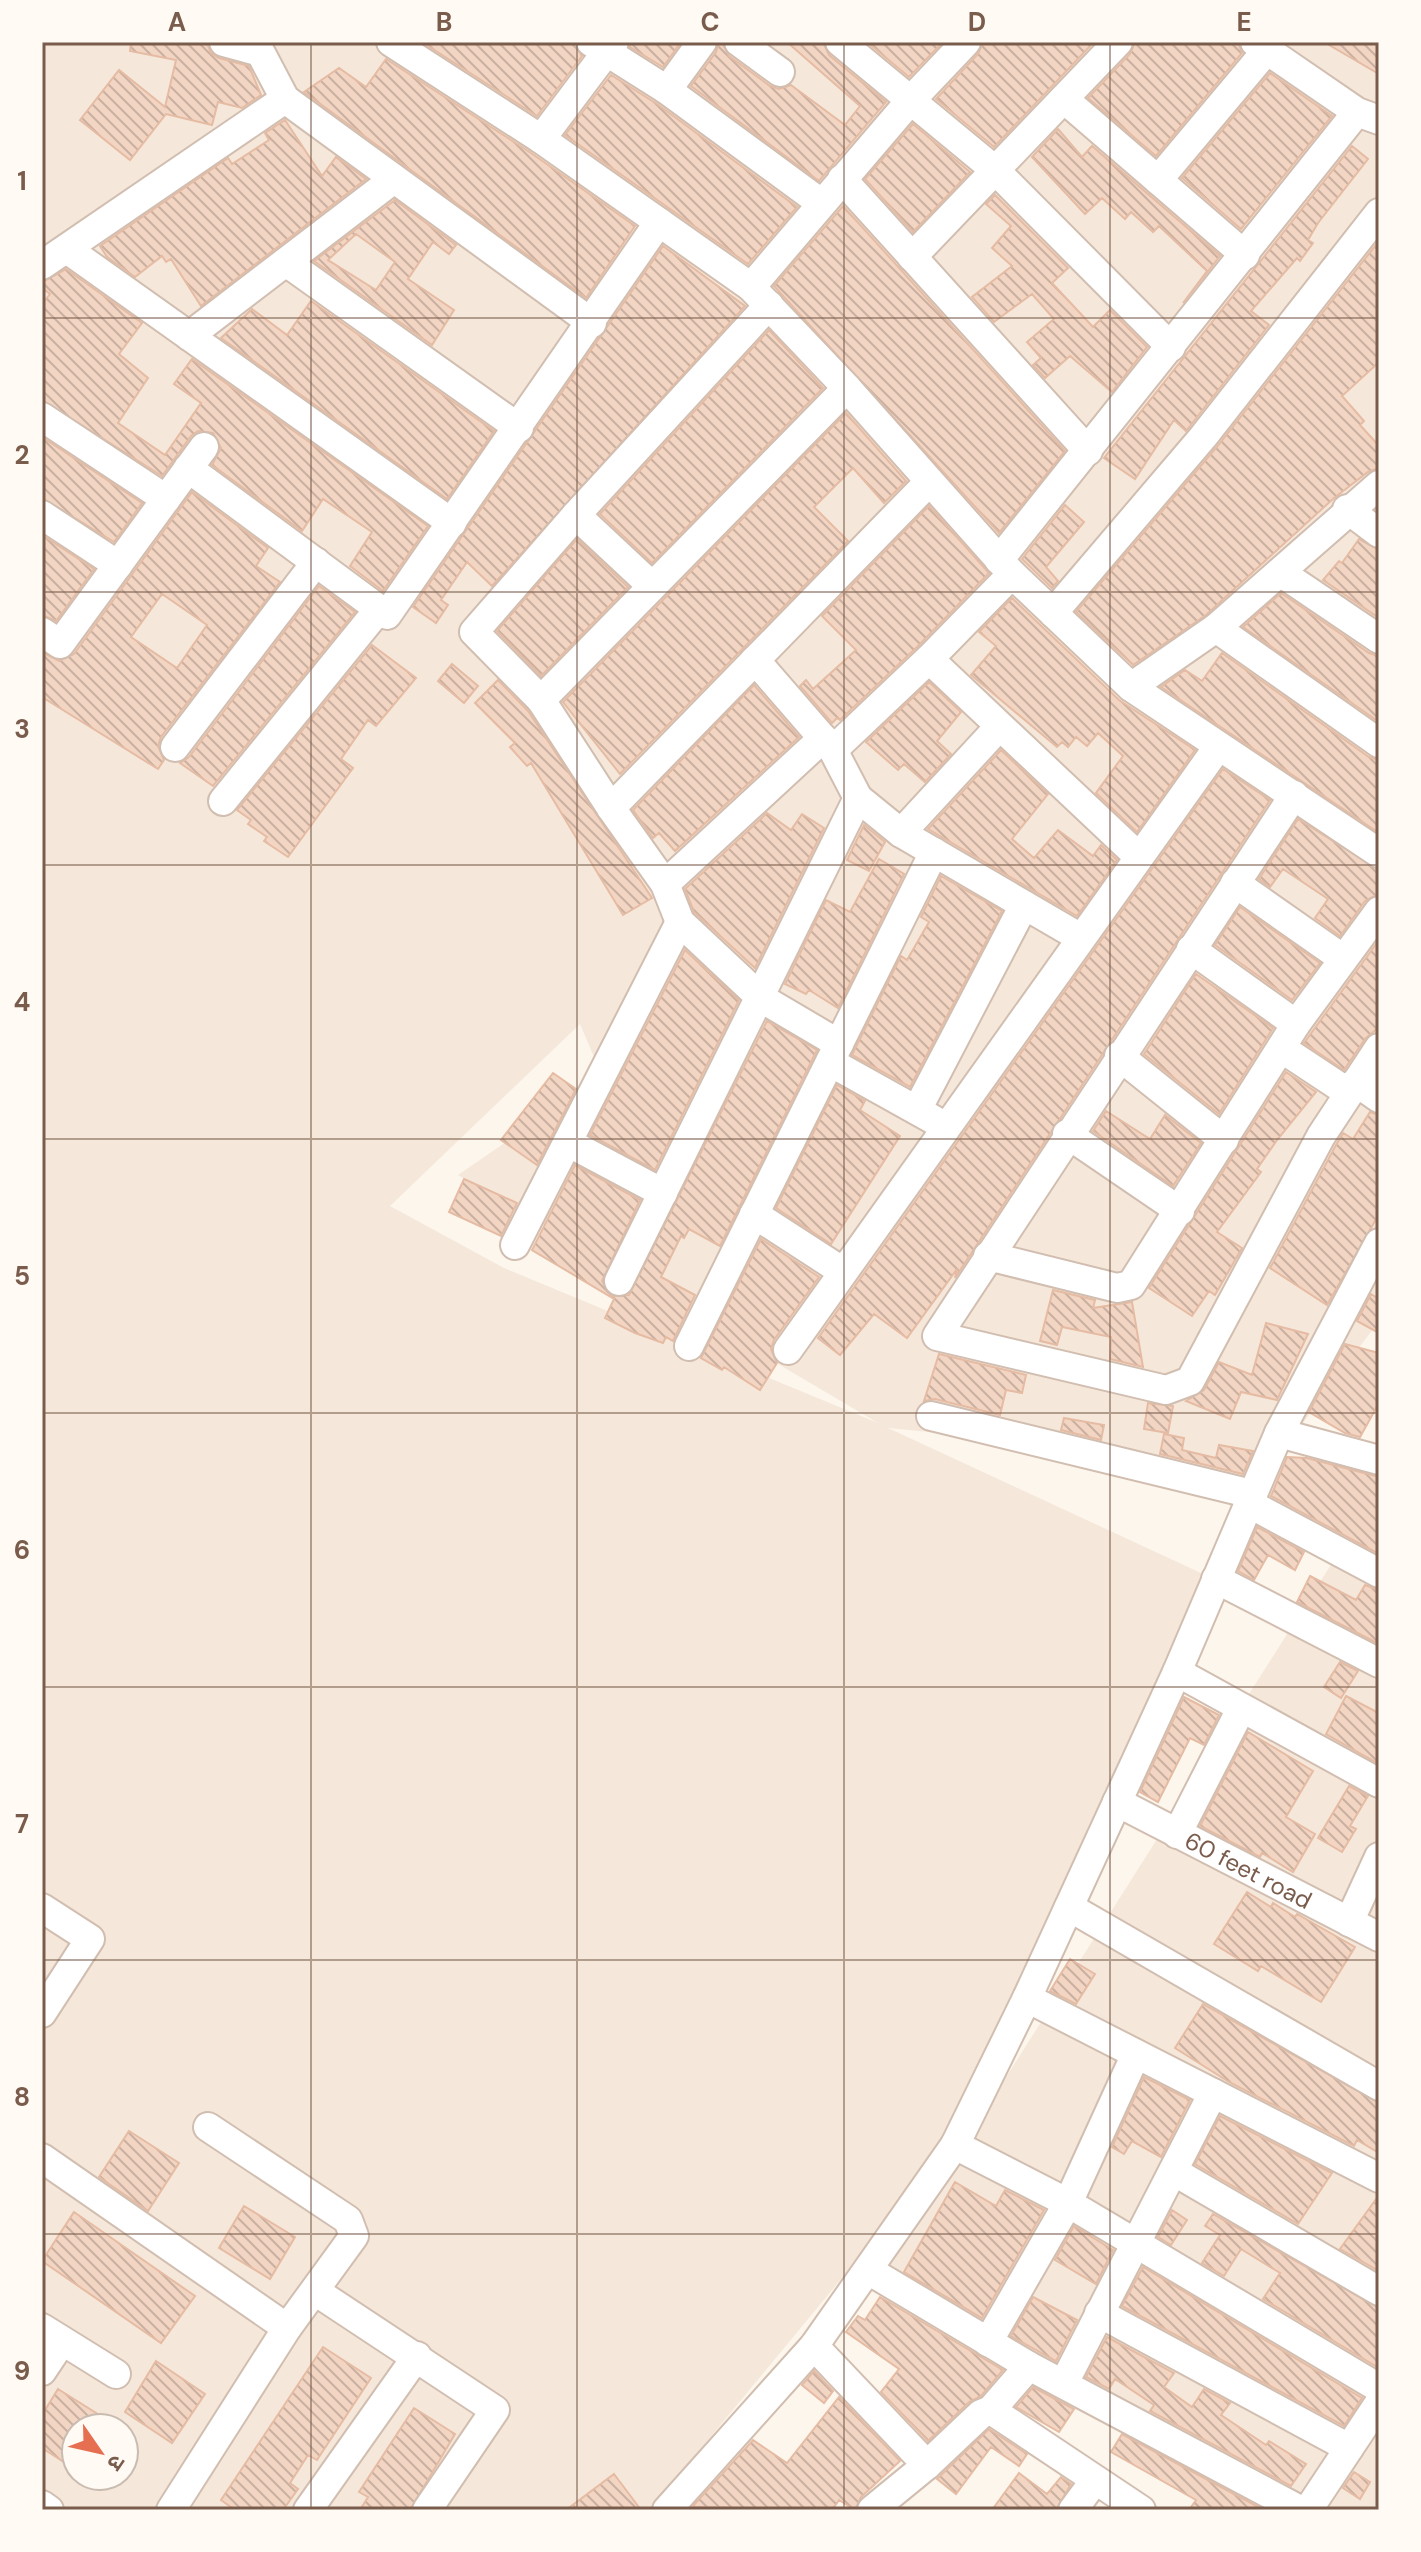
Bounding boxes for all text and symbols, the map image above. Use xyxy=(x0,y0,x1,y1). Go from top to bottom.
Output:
text: A xyxy=(168,5,186,39)
text: B xyxy=(436,5,452,39)
text: C xyxy=(700,5,720,39)
text: D xyxy=(968,5,986,39)
text: E xyxy=(1236,5,1252,39)
text: 1 xyxy=(17,164,27,198)
text: 2 xyxy=(14,438,30,472)
text: 3 xyxy=(14,712,30,746)
text: 4 xyxy=(14,985,30,1019)
text: 5 xyxy=(14,1259,30,1293)
text: 6 xyxy=(14,1533,30,1567)
text: 7 xyxy=(15,1807,29,1841)
street label: 60 feet road xyxy=(1180,1824,1317,1915)
text: 8 xyxy=(14,2080,30,2114)
text: 9 xyxy=(14,2354,30,2388)
north arrow xyxy=(60,2412,140,2492)
text: उ xyxy=(100,2449,132,2477)

